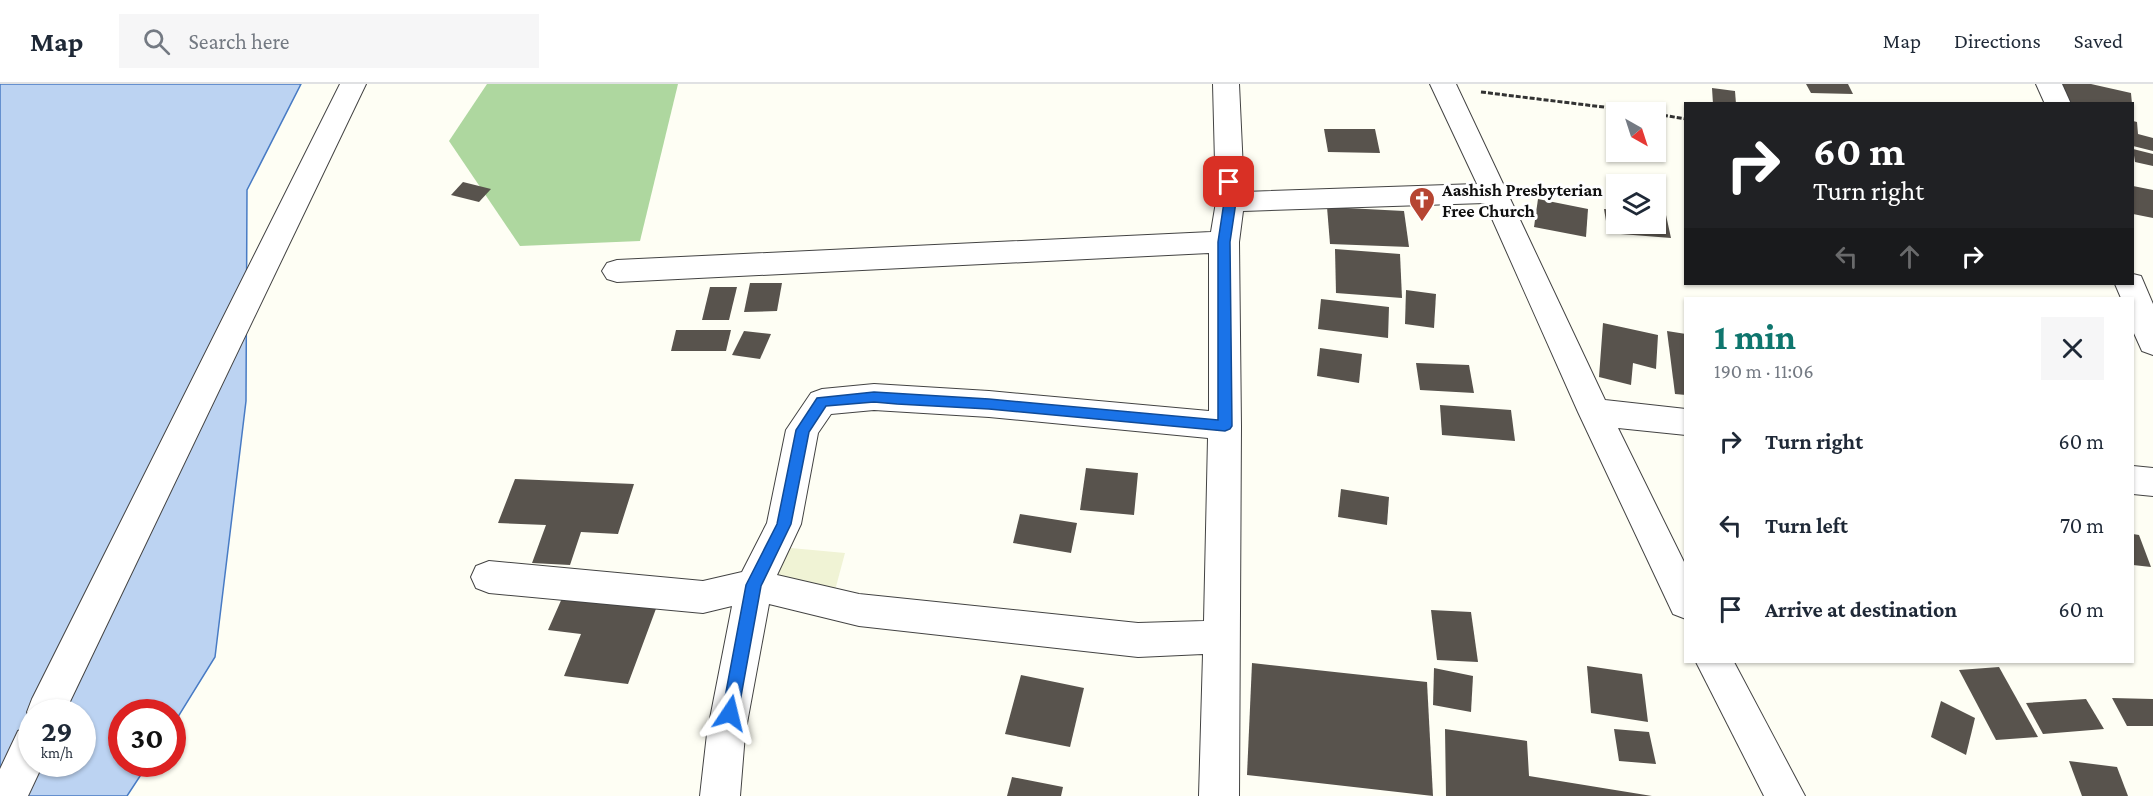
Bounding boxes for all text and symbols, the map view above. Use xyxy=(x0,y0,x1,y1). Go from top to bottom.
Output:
search box xyxy=(119,14,539,68)
icon: search xyxy=(140,25,173,58)
text: Map xyxy=(30,26,83,57)
text: Search here xyxy=(188,29,289,54)
text: Map xyxy=(1883,29,1921,53)
text: Directions xyxy=(1954,29,2041,53)
text: Saved xyxy=(2074,29,2123,53)
north arrow xyxy=(1606,102,1666,162)
map controls xyxy=(1606,102,1666,234)
icon: right xyxy=(1714,126,1792,204)
text: 60 m xyxy=(1813,127,1905,174)
pin xyxy=(1203,156,1254,207)
icon: arrive xyxy=(1212,165,1245,198)
button: layers xyxy=(1606,174,1666,234)
text: Turn right xyxy=(1813,176,1924,206)
place label: Aashish Presbyterian Free Church xyxy=(1441,180,1603,221)
church icon: Aashish Presbyterian Free Church xyxy=(1407,185,1437,223)
icon: left xyxy=(1830,240,1863,273)
icon: ahead xyxy=(1893,240,1926,273)
icon: right xyxy=(1956,240,1989,273)
text: 1 min xyxy=(1714,317,1796,357)
button: close xyxy=(2041,317,2104,380)
text: 190 m · 11:06 xyxy=(1714,360,1814,382)
icon: right xyxy=(1714,425,1747,458)
text: Turn right xyxy=(1765,429,1863,454)
text: 60 m xyxy=(2059,429,2104,454)
icon: left xyxy=(1714,509,1747,542)
text: Turn left xyxy=(1765,513,1848,538)
text: 70 m xyxy=(2060,513,2104,538)
icon: arrive xyxy=(1714,593,1747,626)
text: Arrive at destination xyxy=(1765,597,1957,622)
text: 60 m xyxy=(2059,597,2104,622)
position arrow xyxy=(698,681,762,745)
speed limit sign: 30 xyxy=(108,699,186,777)
text: 29 xyxy=(41,714,73,747)
text: km/h xyxy=(41,745,73,761)

